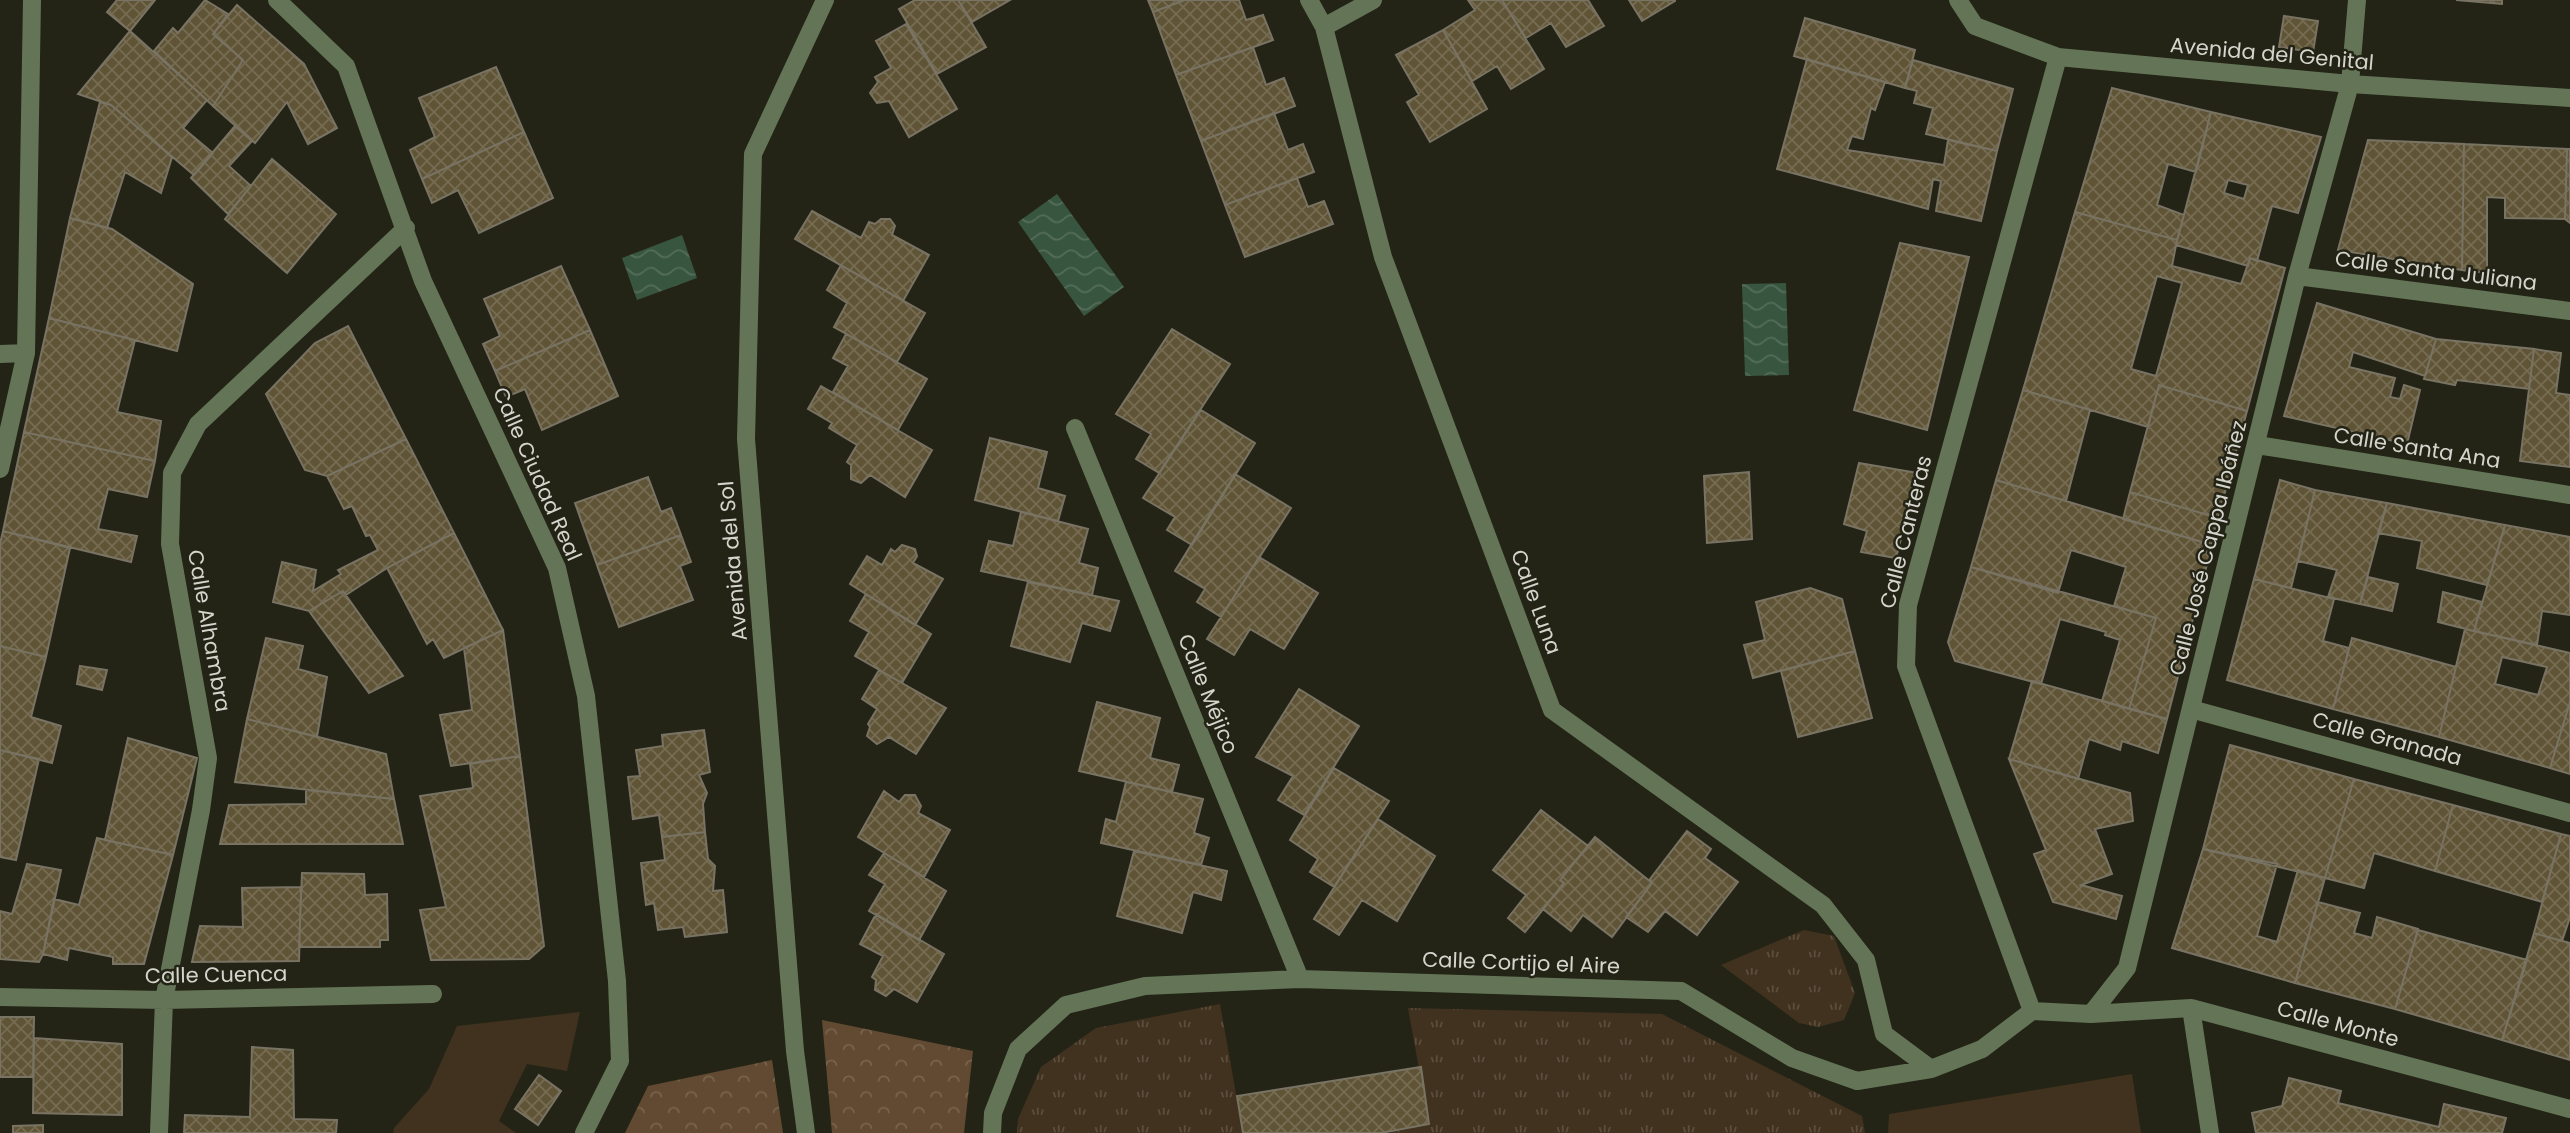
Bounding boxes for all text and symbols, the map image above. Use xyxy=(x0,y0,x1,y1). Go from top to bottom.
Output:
street label: Avenida del Genital xyxy=(2169,30,2375,77)
street label: Calle Santa Juliana xyxy=(2333,244,2539,297)
street label: Calle Ciudad Real xyxy=(486,382,589,565)
street label: Calle José Cappa Ibáñez xyxy=(2162,417,2253,678)
street label: Calle Santa Ana xyxy=(2332,420,2503,475)
street label: Calle Canteras xyxy=(1872,452,1939,611)
street label: Avenida del Sol xyxy=(711,480,754,642)
street label: Calle Luna xyxy=(1504,545,1569,658)
street label: Calle Alhambra xyxy=(181,548,238,714)
street label: Calle Méjico xyxy=(1171,629,1246,758)
street label: Calle Granada xyxy=(2309,705,2465,772)
street label: Calle Cortijo el Aire xyxy=(1422,945,1620,980)
street label: Calle Cuenca xyxy=(145,959,287,990)
street label: Calle Monte xyxy=(2274,993,2402,1054)

